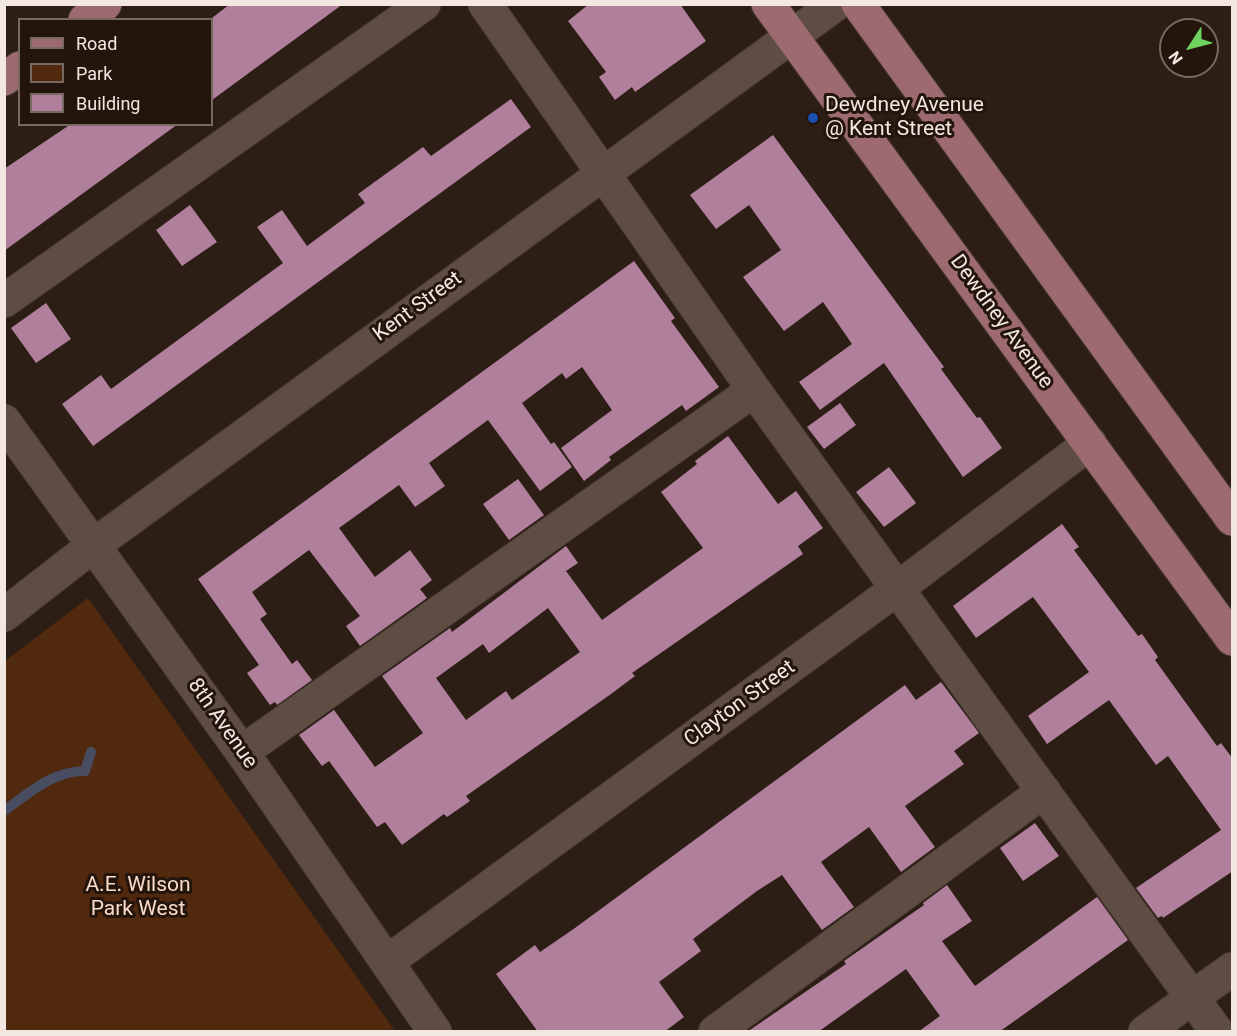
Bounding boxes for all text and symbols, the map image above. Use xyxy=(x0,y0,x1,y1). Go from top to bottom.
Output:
legend xyxy=(18,18,213,126)
north arrow xyxy=(1159,18,1219,78)
text: Road xyxy=(76,33,117,54)
text: N xyxy=(1165,48,1187,68)
text: Park xyxy=(76,63,112,84)
text: Building xyxy=(76,93,140,114)
place label: Dewdney Avenue @ Kent Street xyxy=(825,93,984,143)
marker: Dewdney Avenue @ Kent Street xyxy=(806,111,820,125)
street label: Dewdney Avenue xyxy=(944,250,1058,394)
street label: Kent Street xyxy=(369,266,467,348)
street label: Clayton Street xyxy=(680,655,800,753)
street label: 8th Avenue xyxy=(182,674,262,774)
park label: A.E. Wilson Park West xyxy=(85,873,191,923)

